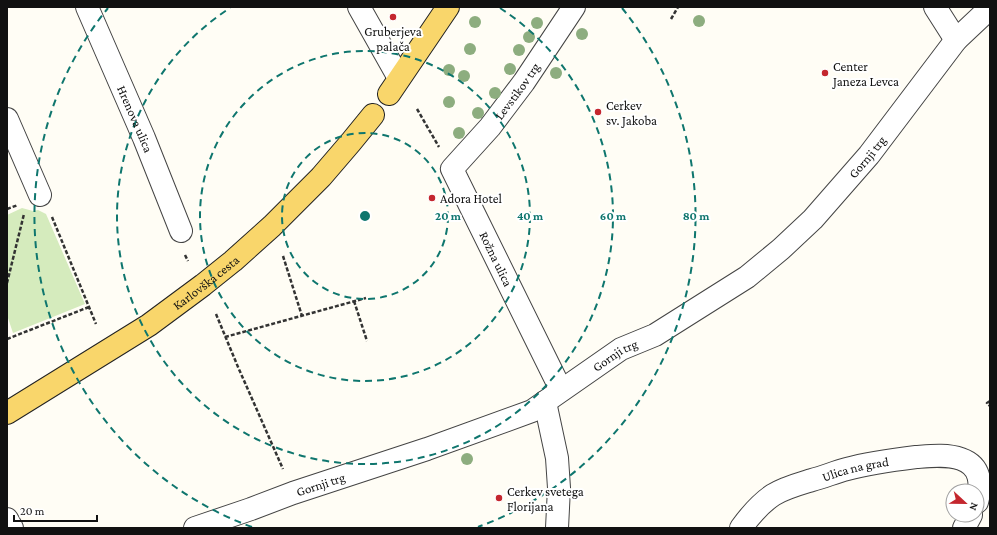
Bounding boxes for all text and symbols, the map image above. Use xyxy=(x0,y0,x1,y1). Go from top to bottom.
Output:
marker: Gruberjeva palača xyxy=(388,12,398,22)
place label: Gruberjeva palača xyxy=(364,24,422,54)
street label: Levstikov trg xyxy=(491,59,543,122)
place label: Center Janeza Levca xyxy=(832,59,899,89)
marker: Center Janeza Levca xyxy=(820,68,830,78)
street label: Hrenova ulica xyxy=(115,83,156,155)
place label: Cerkev sv. Jakoba xyxy=(606,98,657,128)
marker: Cerkev sv. Jakoba xyxy=(593,107,603,117)
street label: Gornji trg xyxy=(845,132,889,181)
place label: Adora Hotel xyxy=(440,191,502,206)
marker: Adora Hotel xyxy=(427,193,437,203)
centre of rings xyxy=(358,209,372,223)
text: 20 m xyxy=(435,209,462,223)
text: 40 m xyxy=(517,209,544,223)
text: 60 m xyxy=(600,209,627,223)
text: 80 m xyxy=(683,209,710,223)
street label: Rožna ulica xyxy=(476,229,516,289)
street label: Karlovška cesta xyxy=(169,252,242,313)
street label: Gornji trg xyxy=(589,335,640,374)
street label: Ulica na grad xyxy=(820,453,890,484)
street label: Gornji trg xyxy=(294,469,347,499)
north arrow xyxy=(945,483,985,523)
place label: Cerkev svetega Florijana xyxy=(507,484,584,515)
marker: Cerkev svetega Florijana xyxy=(494,493,504,503)
scale bar xyxy=(14,497,97,523)
text: N xyxy=(967,501,981,513)
text: 20 m xyxy=(20,504,45,518)

